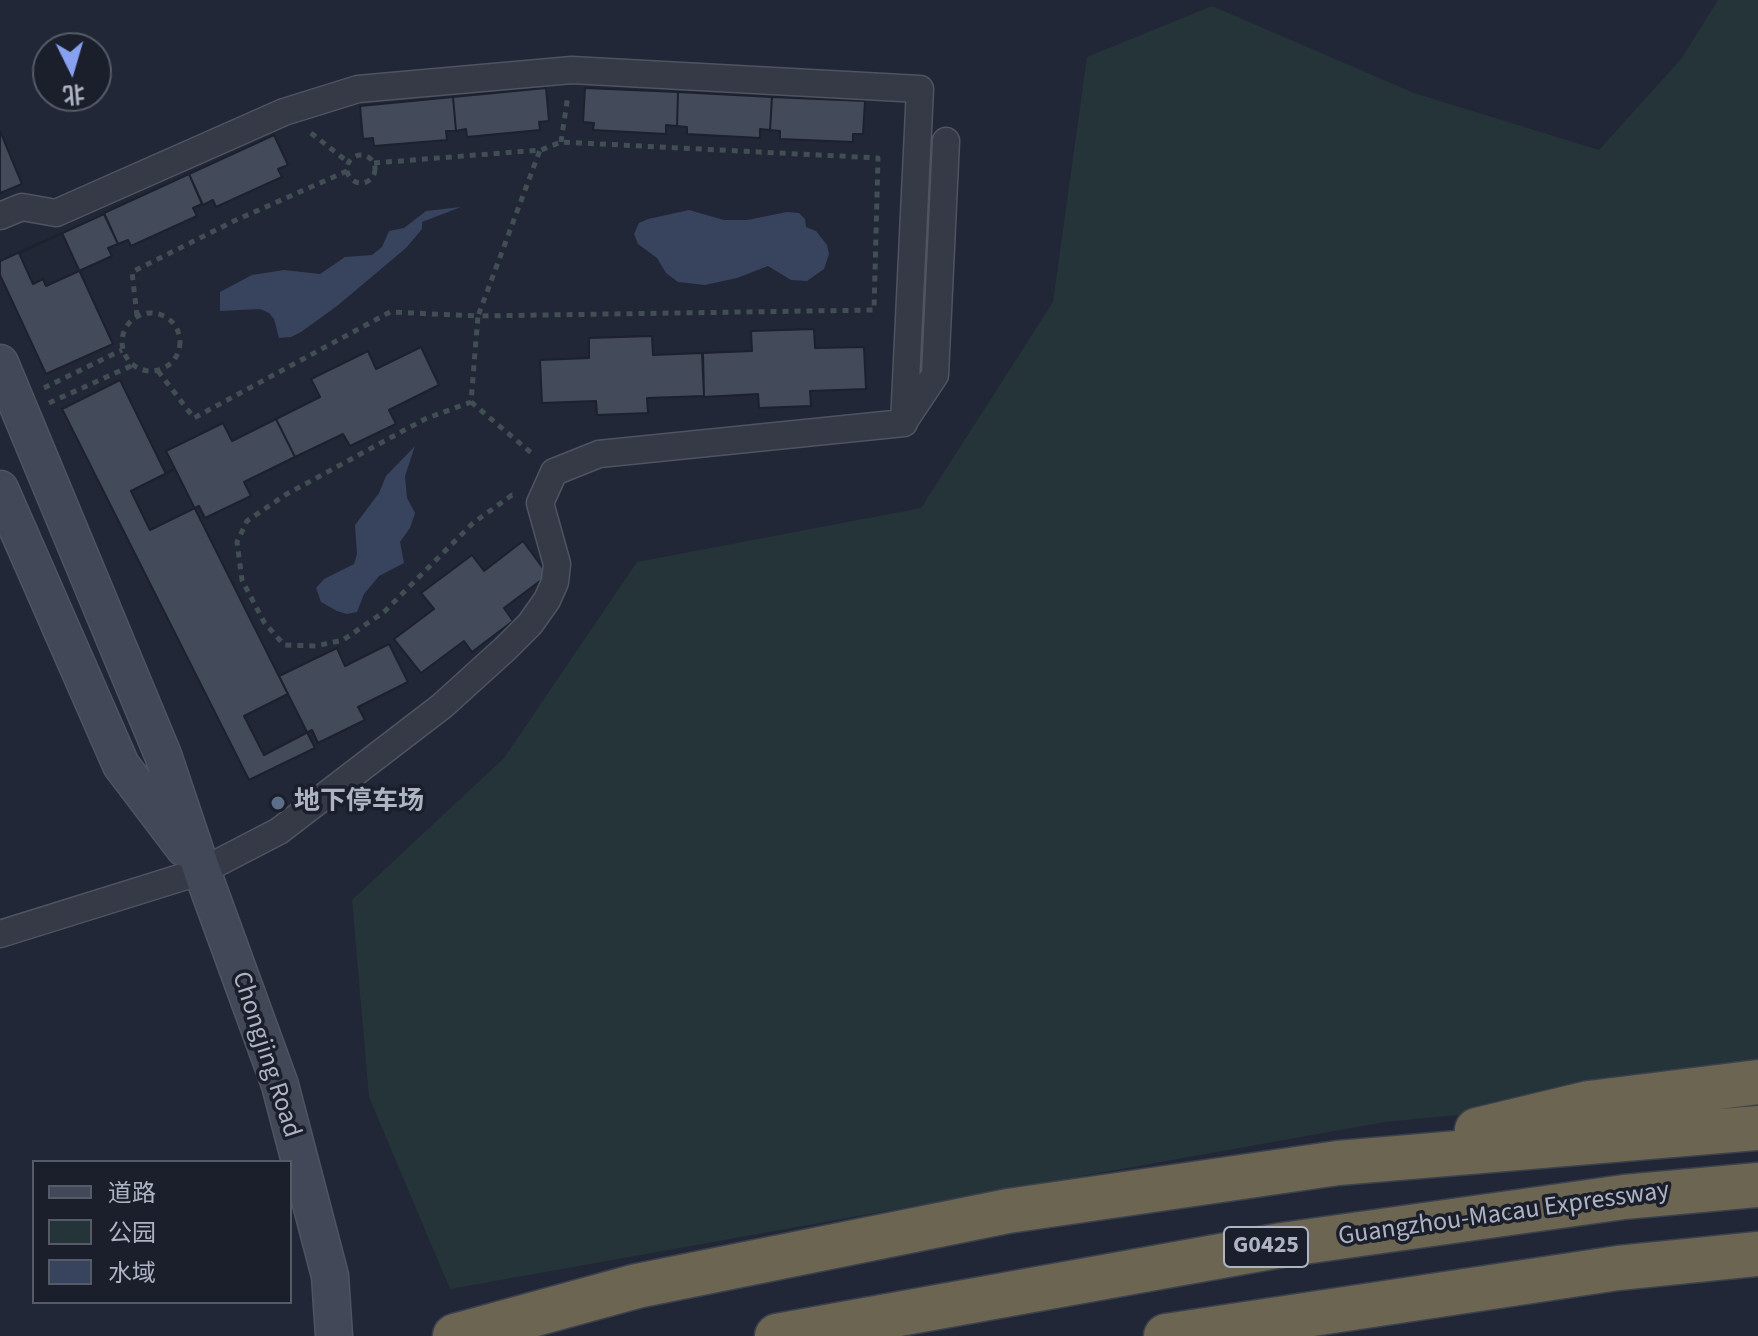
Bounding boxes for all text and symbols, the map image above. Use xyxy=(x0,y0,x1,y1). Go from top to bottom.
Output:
north arrow xyxy=(32,32,112,112)
text: 北 xyxy=(62,77,86,111)
place label: 地下停车场 xyxy=(294,787,424,819)
marker: 地下停车场 xyxy=(269,794,287,812)
street label: Chongjing Road xyxy=(224,968,306,1142)
legend xyxy=(32,1160,292,1304)
text: 道路 xyxy=(108,1176,156,1211)
street label: Guangzhou-Macau Expressway xyxy=(1337,1176,1671,1254)
text: 公园 xyxy=(108,1216,156,1251)
road number: G0425 xyxy=(1224,1227,1308,1267)
text: 水域 xyxy=(108,1256,156,1291)

